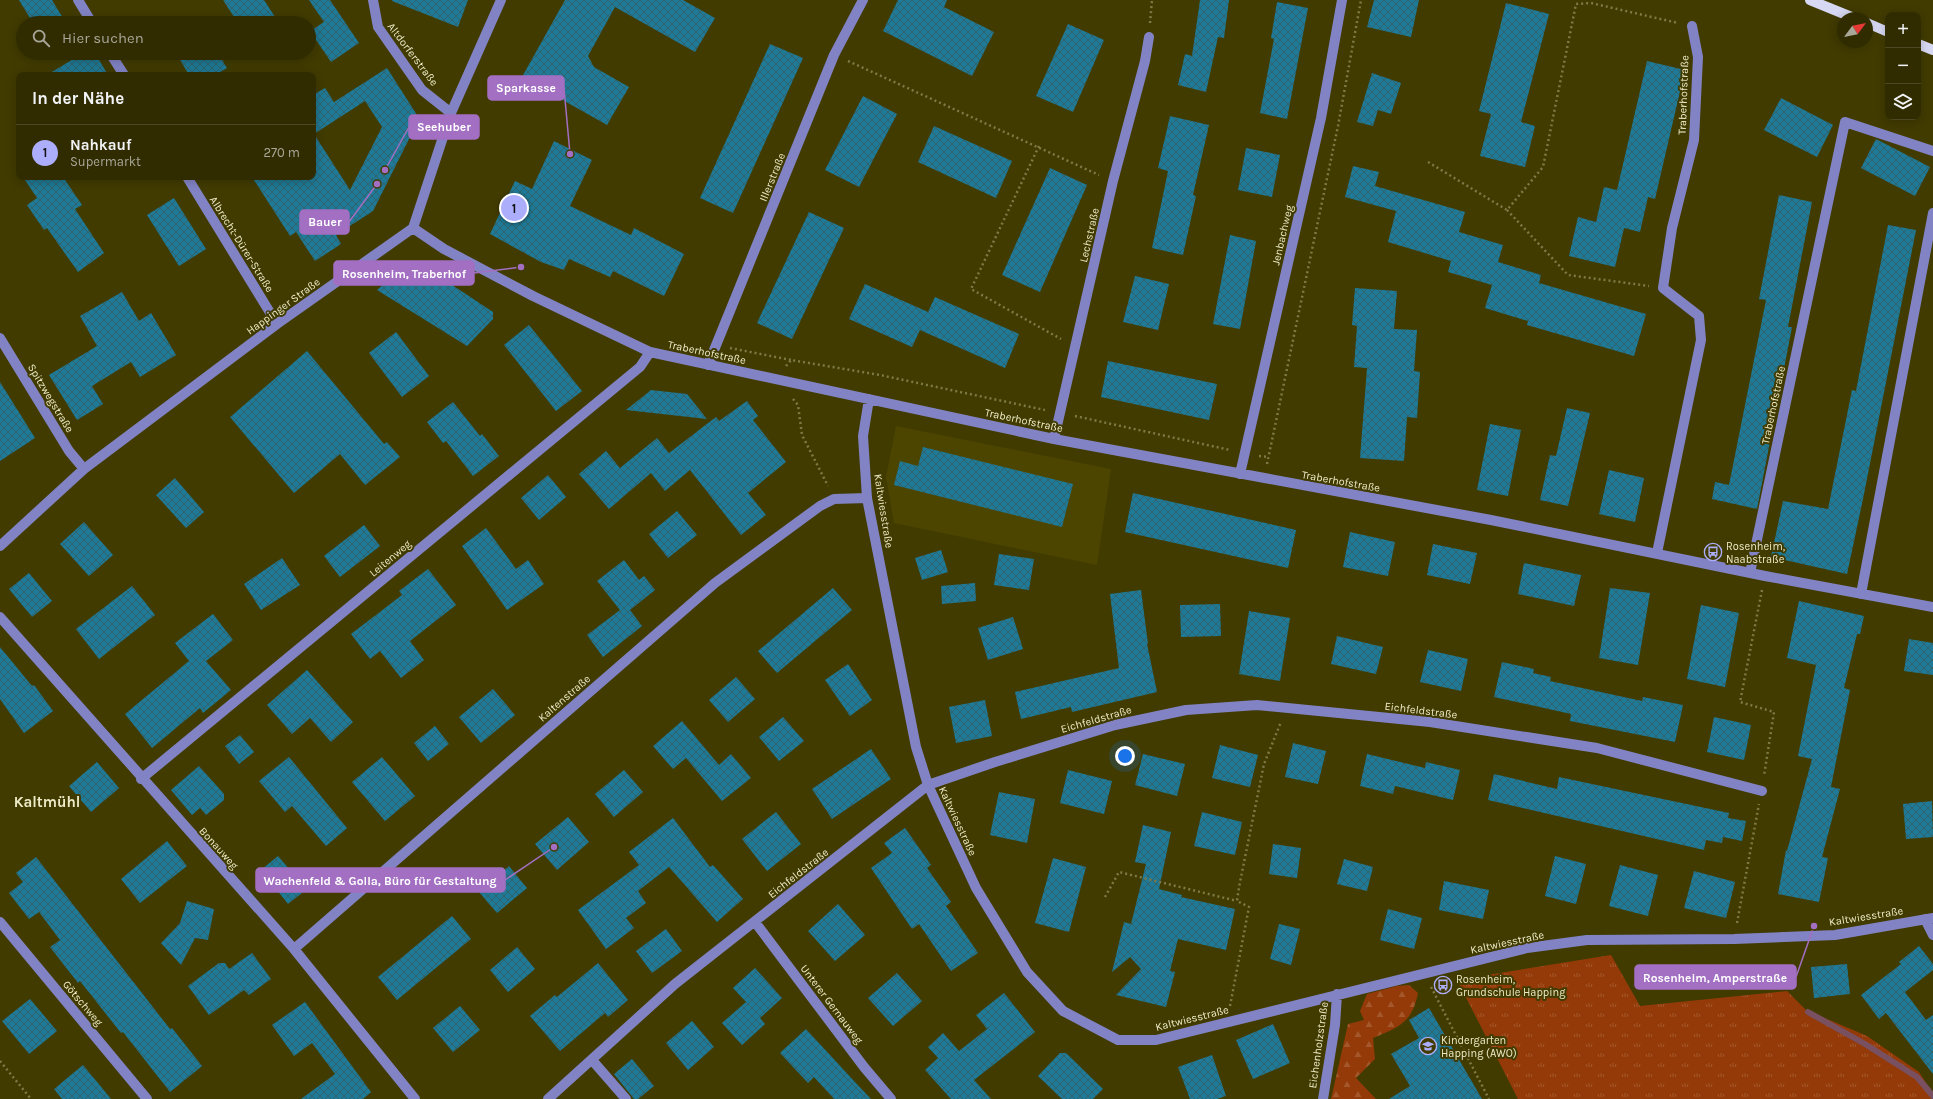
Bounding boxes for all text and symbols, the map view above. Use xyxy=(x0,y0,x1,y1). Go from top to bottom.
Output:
north arrow xyxy=(1837,12,1873,48)
map controls xyxy=(1885,12,1921,120)
button: + xyxy=(1885,12,1921,48)
search box xyxy=(16,16,316,60)
street label: Altdorferstraße xyxy=(385,20,441,89)
icon: search xyxy=(30,27,52,49)
text: Hier suchen xyxy=(62,29,144,47)
button: − xyxy=(1885,48,1921,84)
street label: Traberhofstraße xyxy=(1676,55,1691,135)
callout: Sparkasse xyxy=(488,76,564,100)
text: Sparkasse xyxy=(496,81,556,95)
button: layers xyxy=(1885,84,1921,120)
text: In der Nähe xyxy=(32,88,124,108)
callout: Seehuber xyxy=(409,115,479,139)
text: Seehuber xyxy=(417,120,471,134)
text: Nahkauf xyxy=(70,136,131,154)
text: 1 xyxy=(43,145,47,160)
text: 270 m xyxy=(263,145,300,160)
street label: Illerstraße xyxy=(757,151,788,203)
text: Supermarkt xyxy=(70,154,141,169)
pin: 1 xyxy=(501,193,527,223)
street label: Albrecht-Dürer-Straße xyxy=(207,194,277,295)
street label: Jenbachweg xyxy=(1269,203,1296,267)
street label: Lechstraße xyxy=(1077,206,1102,264)
callout: Bauer xyxy=(300,210,349,234)
text: Bauer xyxy=(308,215,342,229)
callout: Rosenheim, Traberhof xyxy=(334,261,474,285)
text: Rosenheim, Traberhof xyxy=(342,267,467,281)
street label: Happinger Straße xyxy=(244,275,323,337)
street label: Traberhofstraße xyxy=(667,338,747,367)
street label: Spitzwegstraße xyxy=(25,362,76,435)
street label: Traberhofstraße xyxy=(1759,365,1788,445)
street label: Traberhofstraße xyxy=(984,406,1064,435)
street label: Traberhofstraße xyxy=(1301,468,1381,495)
street label: Kaltwiesstraße xyxy=(871,473,896,549)
street label: Leitenweg xyxy=(367,537,414,580)
place label: Rosenheim, Naabstraße xyxy=(1726,540,1785,566)
bus stop icon: Rosenheim, Naabstraße xyxy=(1703,542,1723,562)
street label: Kaltenstraße xyxy=(536,672,593,724)
street label: Eichfeldstraße xyxy=(1384,700,1458,721)
street label: Eichfeldstraße xyxy=(1059,703,1133,736)
your location xyxy=(1115,746,1135,766)
street label: Kaltwiesstraße xyxy=(936,784,979,858)
district label: Kaltmühl xyxy=(14,793,80,811)
street label: Bonauweg xyxy=(196,825,241,873)
street label: Eichfeldstraße xyxy=(765,846,831,901)
callout: Wachenfeld & Golla, Büro für Gestaltung xyxy=(256,868,505,892)
text: Wachenfeld & Golla, Büro für Gestaltung xyxy=(264,874,496,888)
street label: Kaltwiesstraße xyxy=(1828,904,1904,929)
street label: Kaltwiesstraße xyxy=(1469,928,1545,957)
street label: Unterer Gernauweg xyxy=(798,962,866,1047)
callout: Rosenheim, Amperstraße xyxy=(1635,965,1796,989)
text: Rosenheim, Amperstraße xyxy=(1643,971,1787,985)
place label: Rosenheim, Grundschule Happing xyxy=(1456,973,1566,999)
bus stop icon: Rosenheim, Grundschule Happing xyxy=(1433,975,1453,995)
street label: Götschweg xyxy=(60,978,106,1029)
street label: Eichenholzstraße xyxy=(1306,1001,1331,1089)
street label: Kaltwiesstraße xyxy=(1154,1003,1230,1034)
place label: Kindergarten Happing (AWO) xyxy=(1441,1034,1517,1060)
school or university icon: Kindergarten Happing (AWO) xyxy=(1418,1036,1438,1056)

